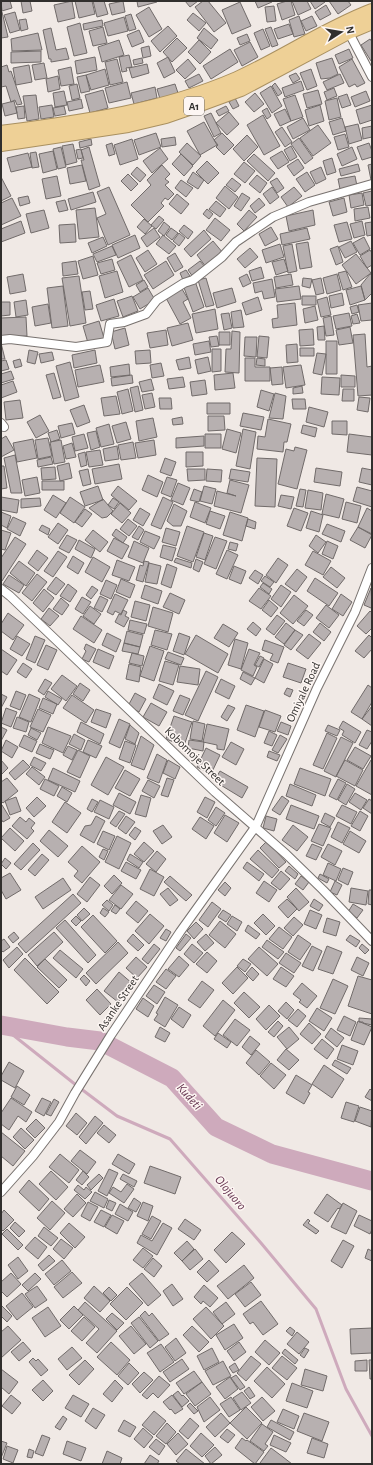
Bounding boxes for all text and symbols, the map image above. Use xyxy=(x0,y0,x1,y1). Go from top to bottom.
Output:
north arrow xyxy=(321,12,361,52)
text: N xyxy=(344,25,356,35)
road number: A1 xyxy=(184,97,204,115)
street label: Omiyale Road xyxy=(284,660,323,724)
street label: Kobomoje Street xyxy=(162,724,228,788)
street label: Asanke Street xyxy=(95,973,141,1033)
water label: Kudeti xyxy=(174,1081,204,1113)
water label: Olojuoro xyxy=(212,1173,248,1213)

